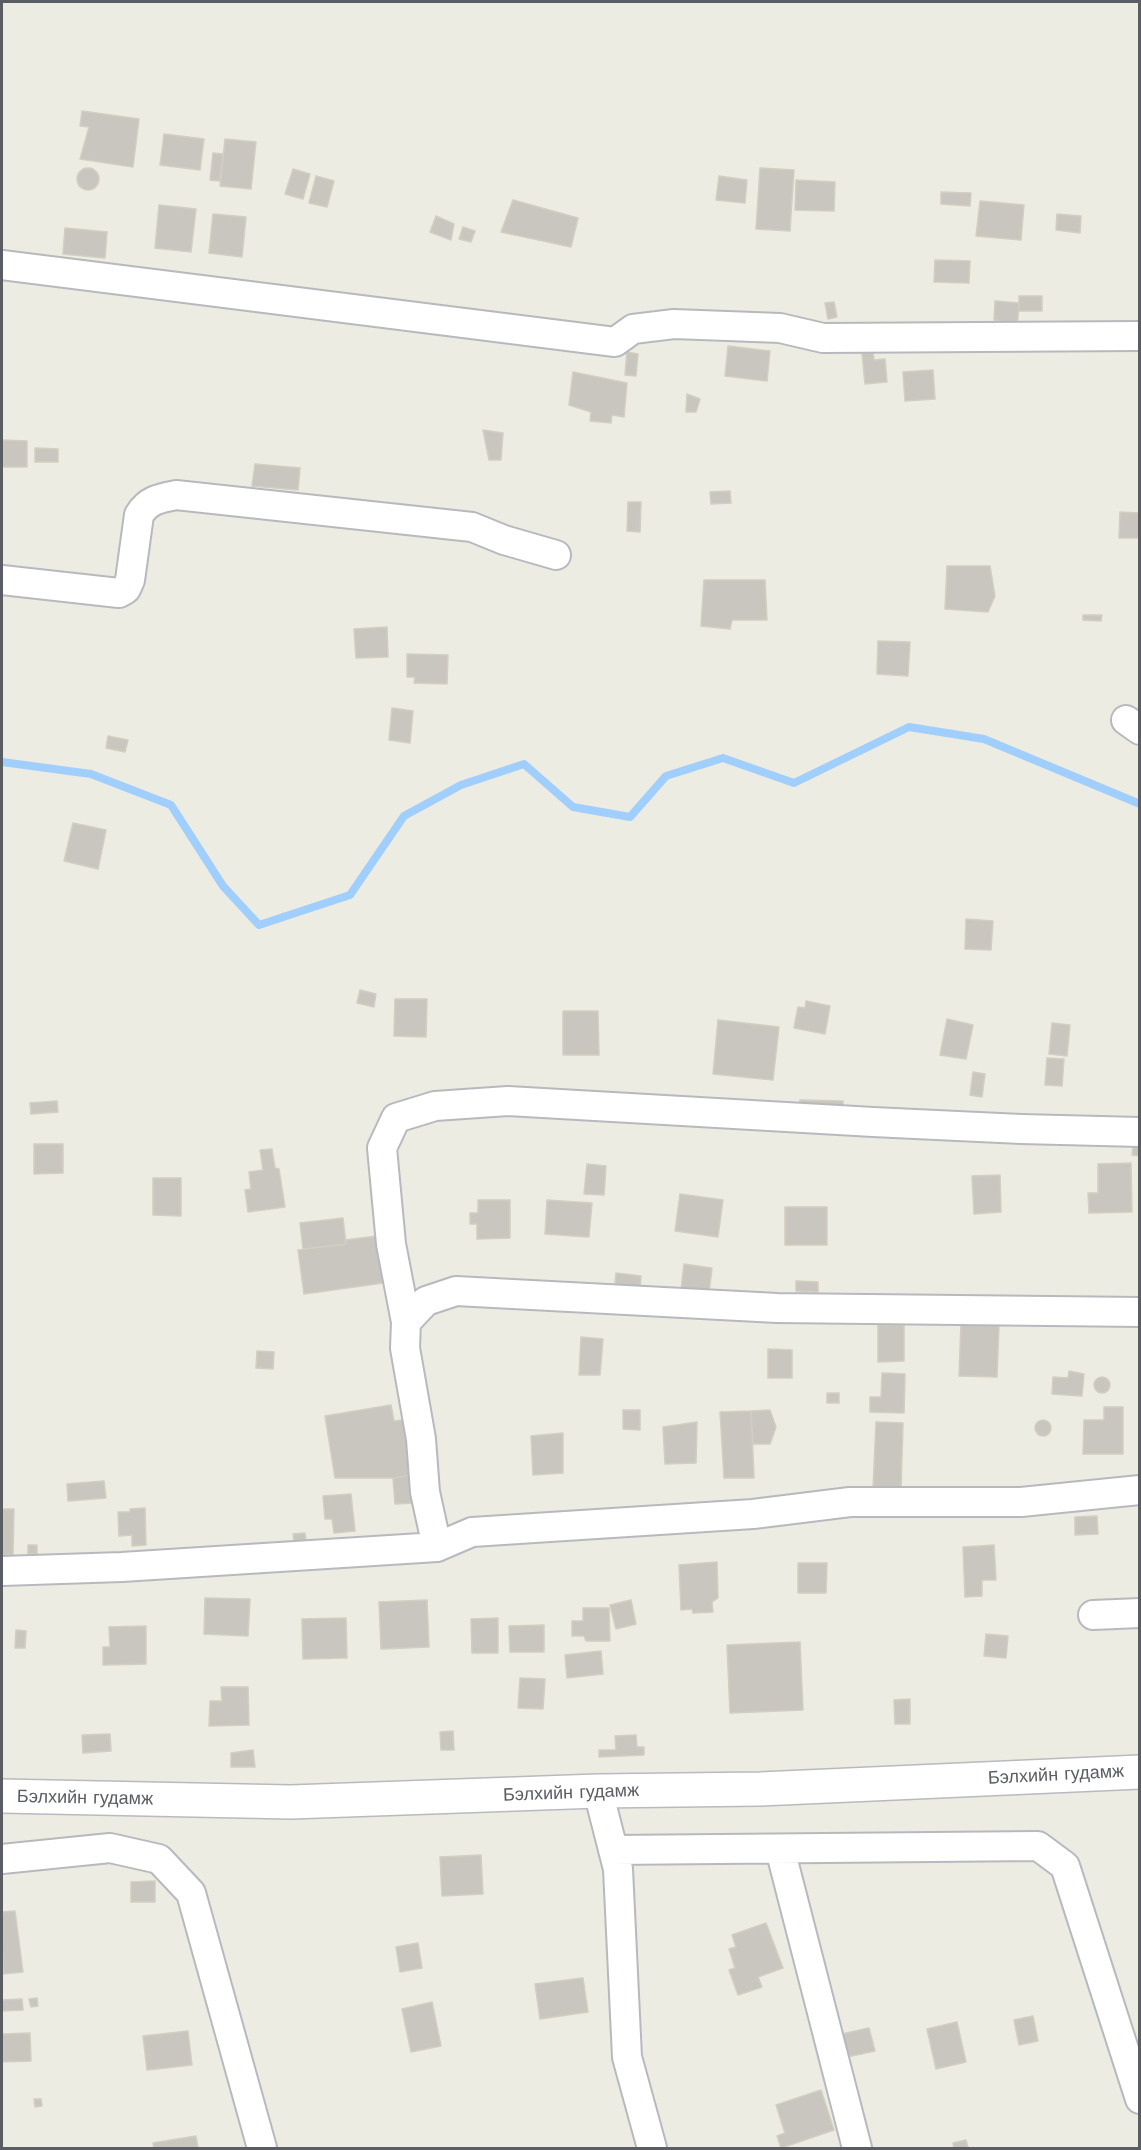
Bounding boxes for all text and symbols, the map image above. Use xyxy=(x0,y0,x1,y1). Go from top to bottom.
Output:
street label: Бэлхийн гудамж xyxy=(987,1761,1125,1789)
street label: Бэлхийн гудамж xyxy=(503,1780,639,1806)
street label: Бэлхийн гудамж xyxy=(17,1786,153,1810)

